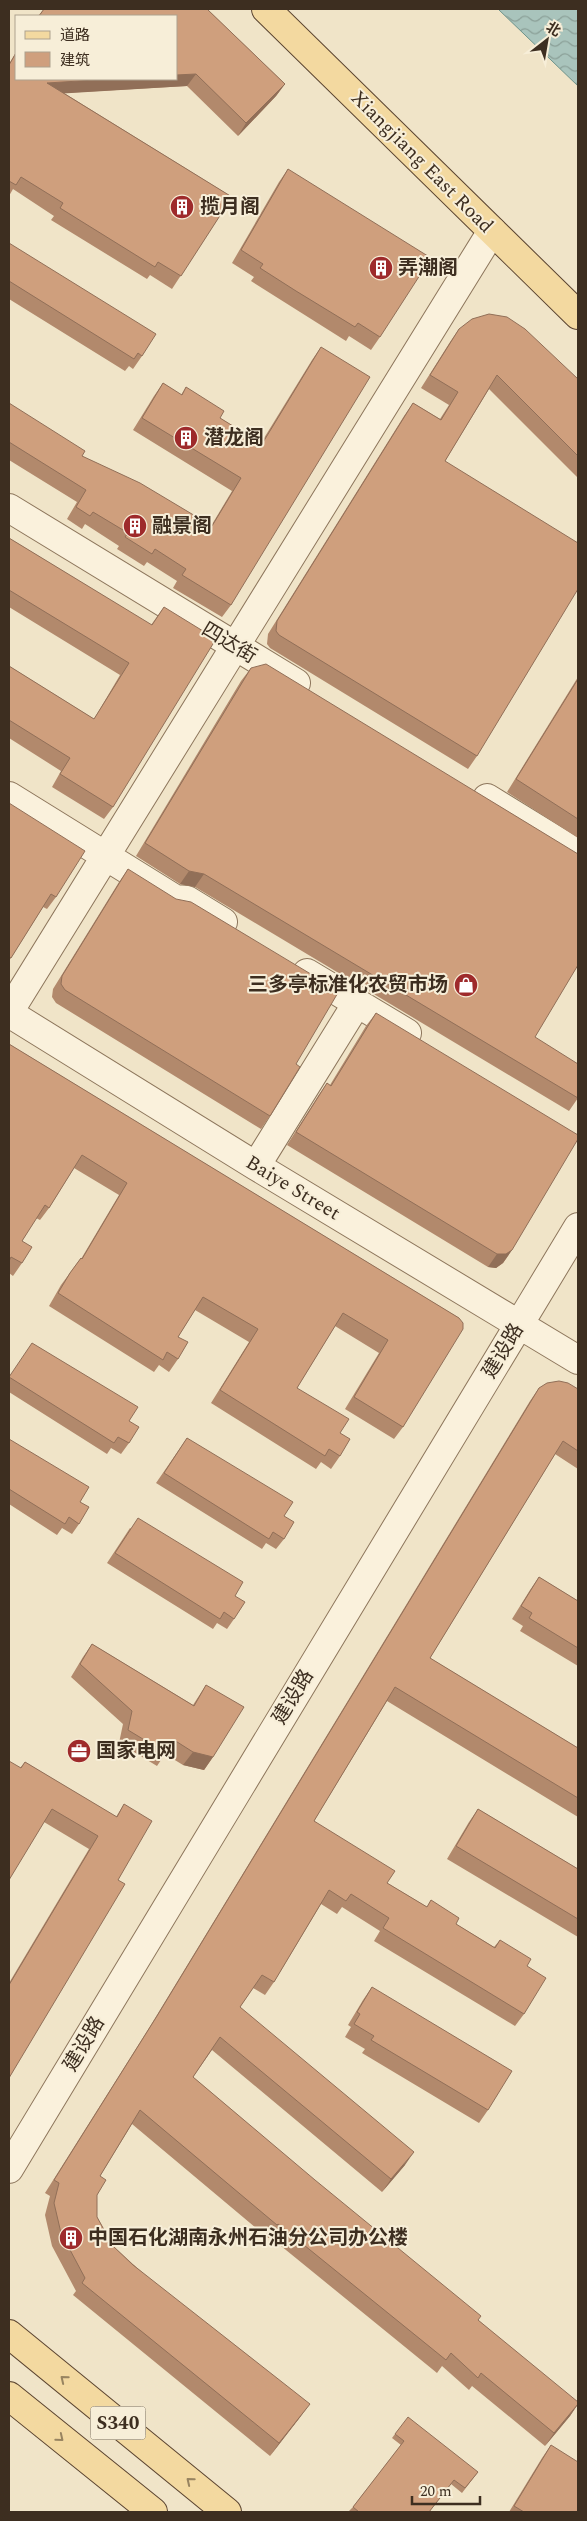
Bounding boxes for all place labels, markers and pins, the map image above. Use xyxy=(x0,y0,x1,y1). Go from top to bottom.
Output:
place label: 揽月阁 xyxy=(200,192,260,222)
building icon: 揽月阁 xyxy=(169,194,195,220)
place label: 弄潮阁 xyxy=(398,253,458,283)
building icon: 弄潮阁 xyxy=(368,255,394,281)
place label: 潜龙阁 xyxy=(204,423,264,453)
building icon: 潜龙阁 xyxy=(173,425,199,451)
place label: 融景阁 xyxy=(152,511,212,541)
building icon: 融景阁 xyxy=(122,513,148,539)
place label: 三多亭标准化农贸市场 xyxy=(248,970,448,1000)
shop icon: 三多亭标准化农贸市场 xyxy=(453,972,479,998)
place label: 国家电网 xyxy=(96,1736,176,1766)
office icon: 国家电网 xyxy=(66,1738,92,1764)
place label: 中国石化湖南永州石油分公司办公楼 xyxy=(88,2223,408,2253)
building icon: 中国石化湖南永州石油分公司办公楼 xyxy=(58,2225,84,2251)

